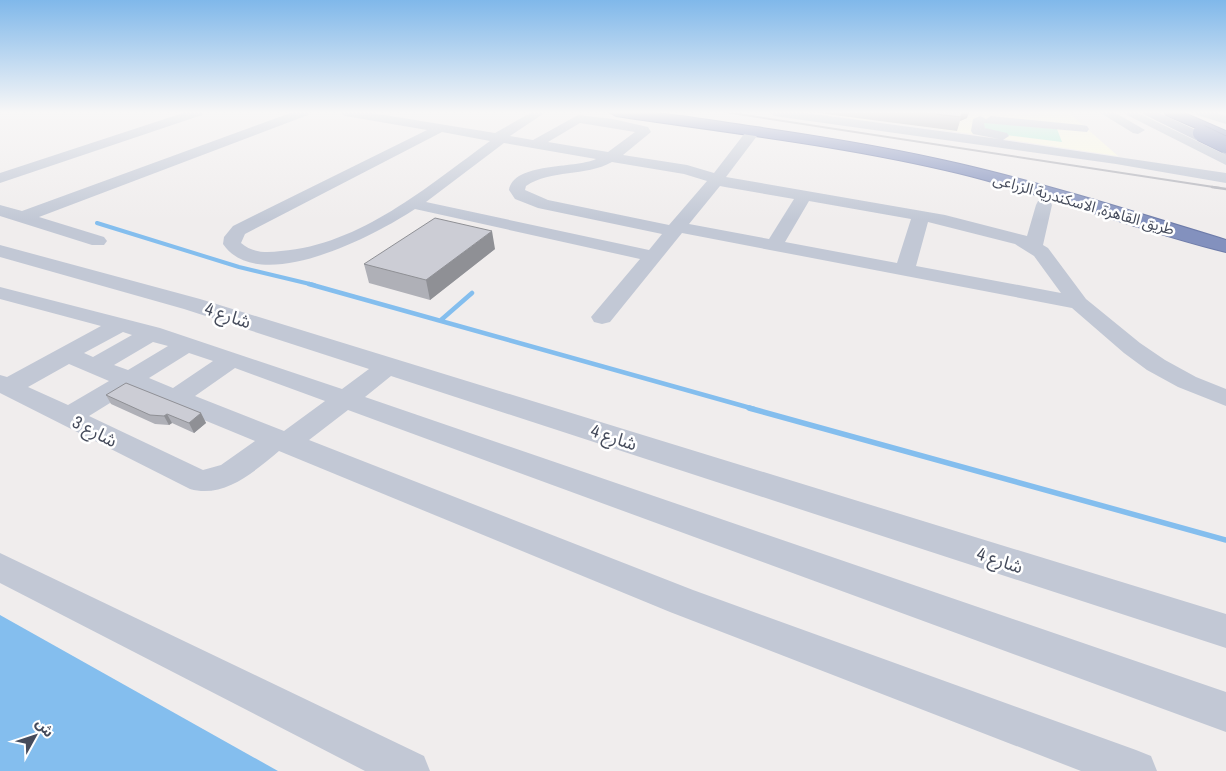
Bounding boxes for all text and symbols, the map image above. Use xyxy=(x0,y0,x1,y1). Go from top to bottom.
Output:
street label: طريق القاهرة, الاسكندرية الزراعى xyxy=(991,168,1177,240)
street label: شارع 4 xyxy=(201,296,254,336)
street label: شارع 3 xyxy=(67,409,122,455)
street label: شارع 4 xyxy=(587,418,640,458)
street label: شارع 4 xyxy=(973,541,1026,581)
north arrow xyxy=(10,711,60,761)
text: ش xyxy=(32,715,58,741)

